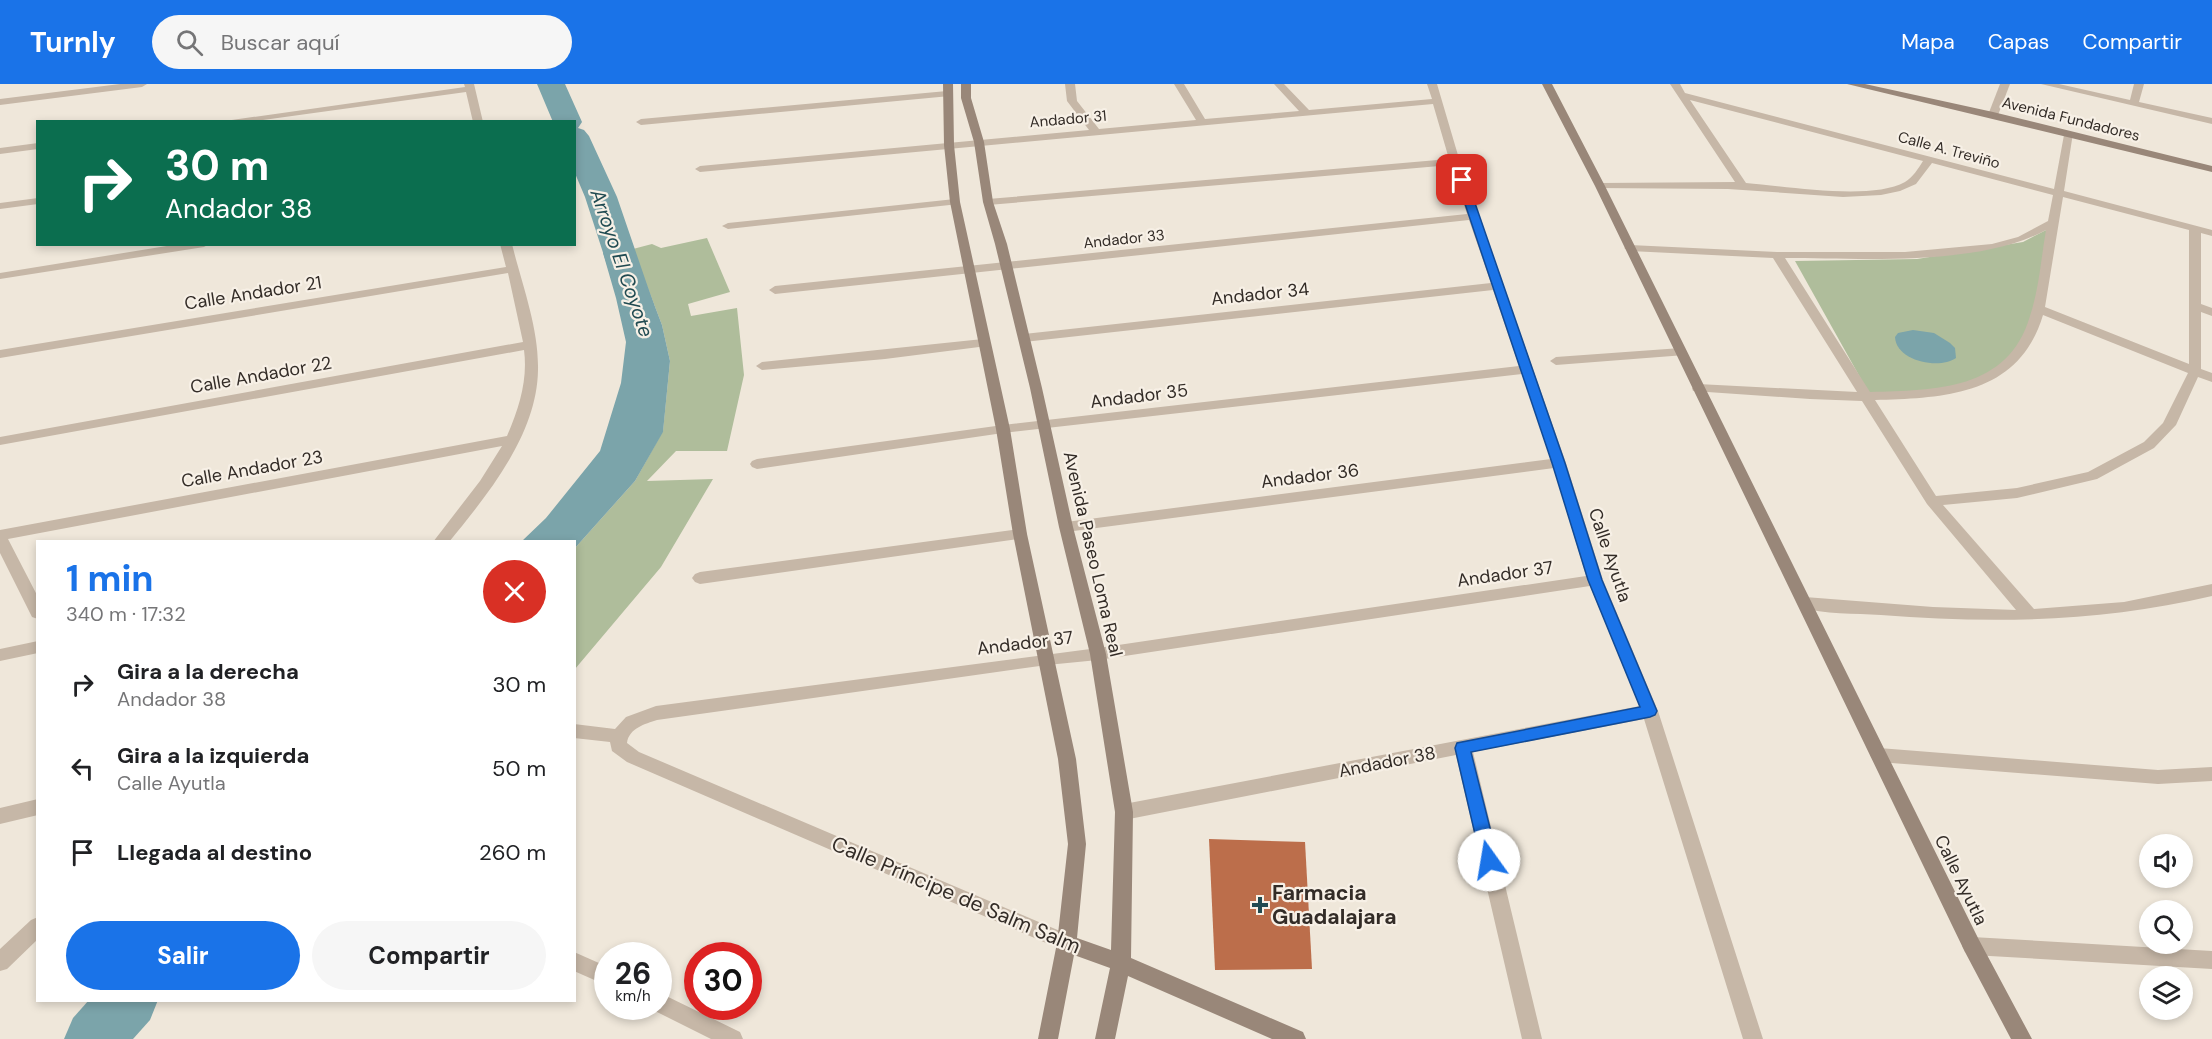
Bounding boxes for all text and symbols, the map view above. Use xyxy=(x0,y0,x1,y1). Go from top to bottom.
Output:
search box xyxy=(152,15,572,69)
text: Turnly xyxy=(30,24,116,61)
icon: search xyxy=(173,26,206,59)
text: Buscar aquí xyxy=(221,28,339,57)
text: Mapa xyxy=(1901,28,1955,56)
text: Capas xyxy=(1988,28,2049,56)
text: Compartir xyxy=(2082,28,2182,56)
street label: Avenida Fundadores xyxy=(2000,92,2142,146)
street label: Andador 31 xyxy=(1029,106,1107,132)
street label: Calle A. Treviño xyxy=(1896,127,2002,173)
text: 30 m xyxy=(165,138,269,193)
icon: right xyxy=(66,144,144,222)
pin xyxy=(1436,154,1487,205)
icon: arrive xyxy=(1445,163,1478,196)
water label: Arroyo El Coyote xyxy=(584,184,660,341)
text: Andador 38 xyxy=(165,191,313,226)
street label: Andador 33 xyxy=(1082,225,1166,253)
street label: Calle Andador 21 xyxy=(183,270,323,316)
street label: Andador 34 xyxy=(1210,277,1310,311)
street label: Calle Andador 22 xyxy=(188,351,334,399)
street label: Andador 35 xyxy=(1089,378,1189,414)
street label: Calle Andador 23 xyxy=(179,445,325,493)
street label: Avenida Paseo Loma Real xyxy=(1058,449,1128,659)
street label: Andador 36 xyxy=(1260,458,1360,494)
street label: Calle Ayutla xyxy=(1583,505,1637,605)
text: 1 min xyxy=(66,555,154,602)
street label: Andador 37 xyxy=(1455,555,1555,593)
button: close xyxy=(483,560,546,623)
text: 340 m · 17:32 xyxy=(66,601,186,627)
street label: Andador 37 xyxy=(976,625,1074,661)
text: Gira a la derecha xyxy=(117,657,299,686)
icon: right xyxy=(66,668,99,701)
text: 30 m xyxy=(492,670,546,699)
text: Andador 38 xyxy=(117,686,226,712)
text: Gira a la izquierda xyxy=(117,741,309,770)
street label: Andador 38 xyxy=(1336,741,1438,783)
icon: left xyxy=(66,752,99,785)
text: 50 m xyxy=(492,754,546,783)
text: Calle Ayutla xyxy=(117,770,226,796)
position arrow xyxy=(1457,828,1521,892)
street label: Calle Príncipe de Salm Salm xyxy=(827,830,1085,960)
street label: Calle Ayutla xyxy=(1929,831,1993,929)
map controls xyxy=(2139,834,2193,1020)
button: sound xyxy=(2139,834,2193,888)
icon: arrive xyxy=(66,836,99,869)
text: Llegada al destino xyxy=(117,838,312,867)
text: 260 m xyxy=(479,838,546,867)
place label: Farmacia Guadalajara xyxy=(1272,879,1397,931)
marker: Farmacia Guadalajara xyxy=(1253,898,1267,912)
button: search xyxy=(2139,900,2193,954)
button: Salir xyxy=(66,921,300,990)
button: Compartir xyxy=(312,921,546,990)
speed limit sign: 30 xyxy=(684,942,762,1020)
text: 26 xyxy=(615,954,651,993)
button: layers xyxy=(2139,966,2193,1020)
text: km/h xyxy=(615,986,651,1006)

